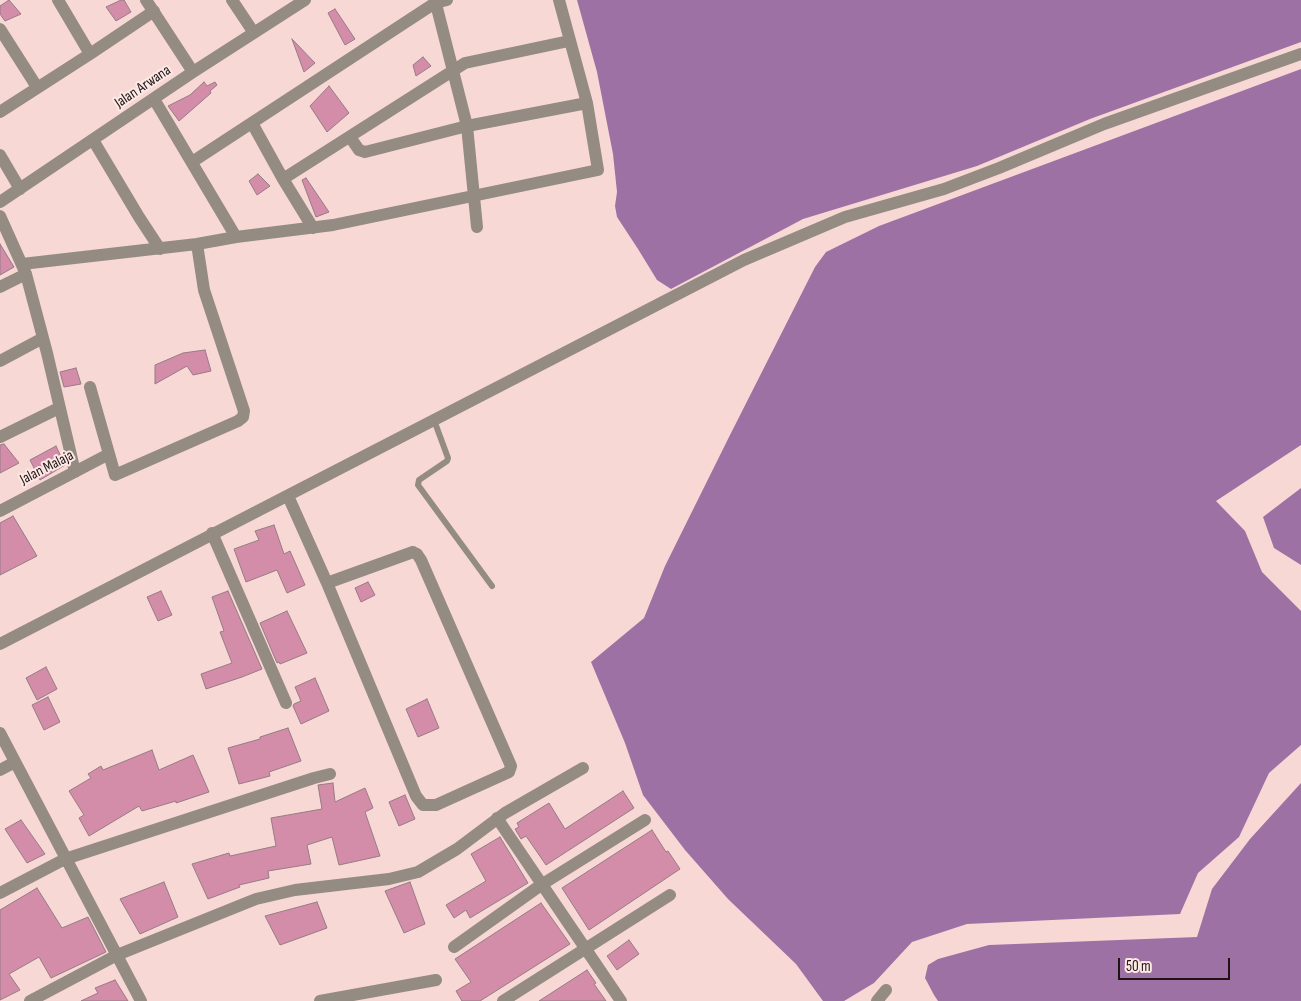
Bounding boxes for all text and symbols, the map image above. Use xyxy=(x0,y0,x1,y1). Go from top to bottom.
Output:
street label: Jalan Arwana xyxy=(112,62,174,112)
street label: Jalan Malaja xyxy=(17,447,77,489)
scale bar xyxy=(1121,948,1234,980)
text: 50 m xyxy=(1126,957,1151,976)

